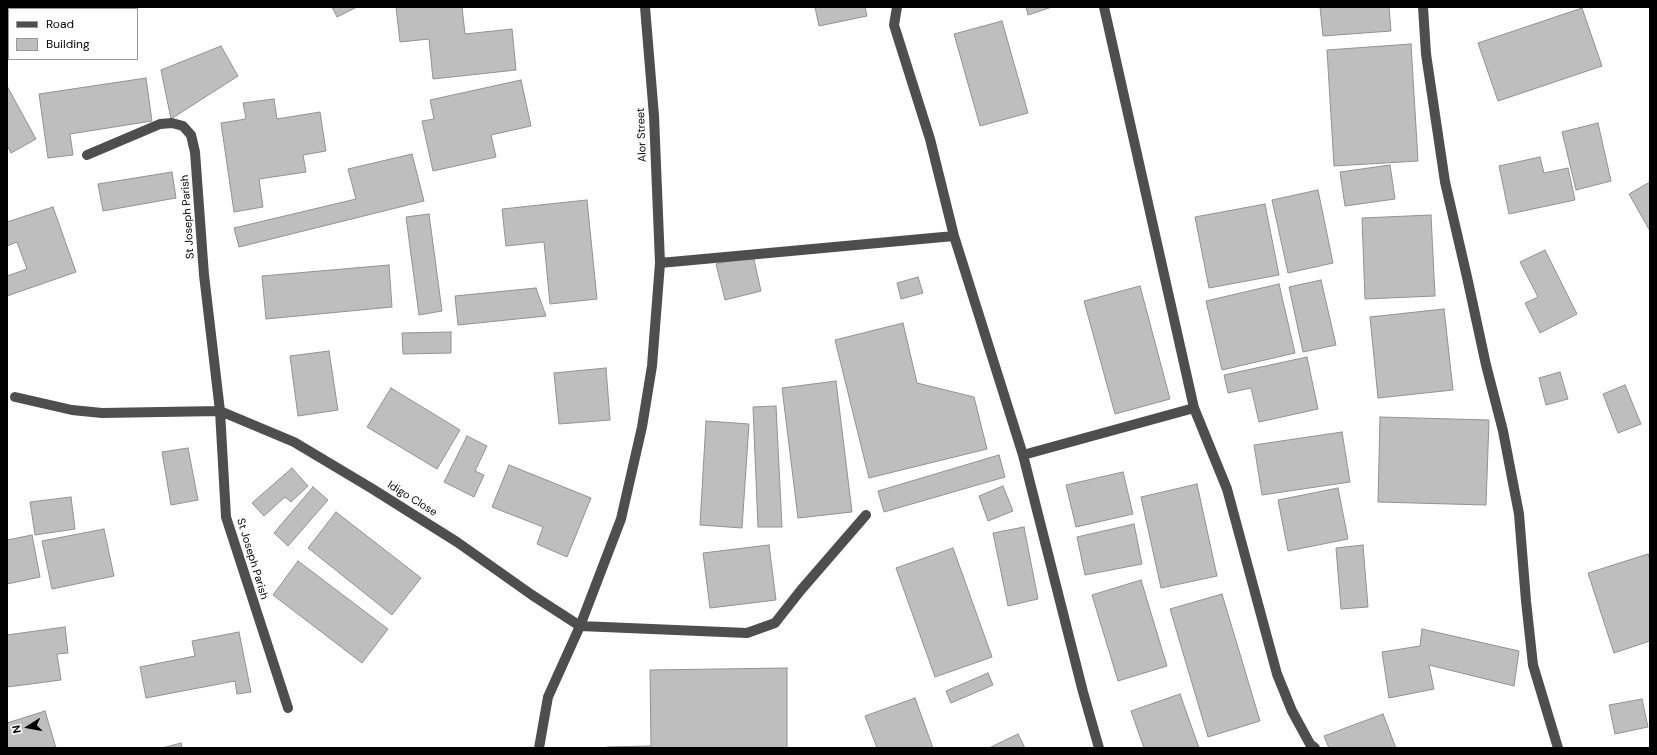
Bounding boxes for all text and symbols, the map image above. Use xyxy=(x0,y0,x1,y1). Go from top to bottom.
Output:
legend xyxy=(8,8,138,60)
text: Road xyxy=(46,16,74,32)
text: Building xyxy=(46,36,90,52)
street label: Alor Street xyxy=(634,108,650,162)
street label: St Joseph Parish xyxy=(178,175,198,259)
street label: Idigo Close xyxy=(385,479,439,519)
street label: St Joseph Parish xyxy=(233,517,271,601)
north arrow xyxy=(8,707,48,747)
text: N xyxy=(9,724,24,735)

